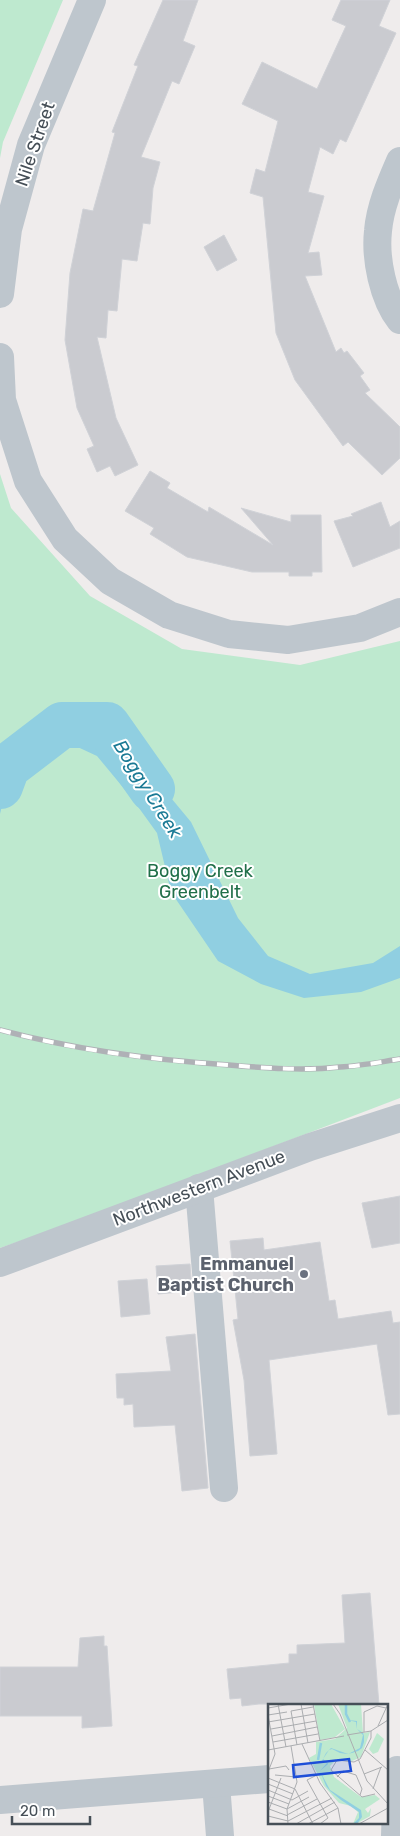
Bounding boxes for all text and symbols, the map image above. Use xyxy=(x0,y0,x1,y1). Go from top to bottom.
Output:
street label: Nile Street xyxy=(10,99,60,189)
water label: Boggy Creek xyxy=(109,735,187,843)
park label: Boggy Creek Greenbelt xyxy=(147,860,254,903)
street label: Northwestern Avenue xyxy=(110,1145,288,1231)
place label: Emmanuel Baptist Church xyxy=(157,1253,294,1296)
marker: Emmanuel Baptist Church xyxy=(298,1268,310,1280)
inset map xyxy=(268,1704,388,1824)
scale bar xyxy=(12,1794,90,1826)
text: 20 m xyxy=(20,1802,55,1820)

